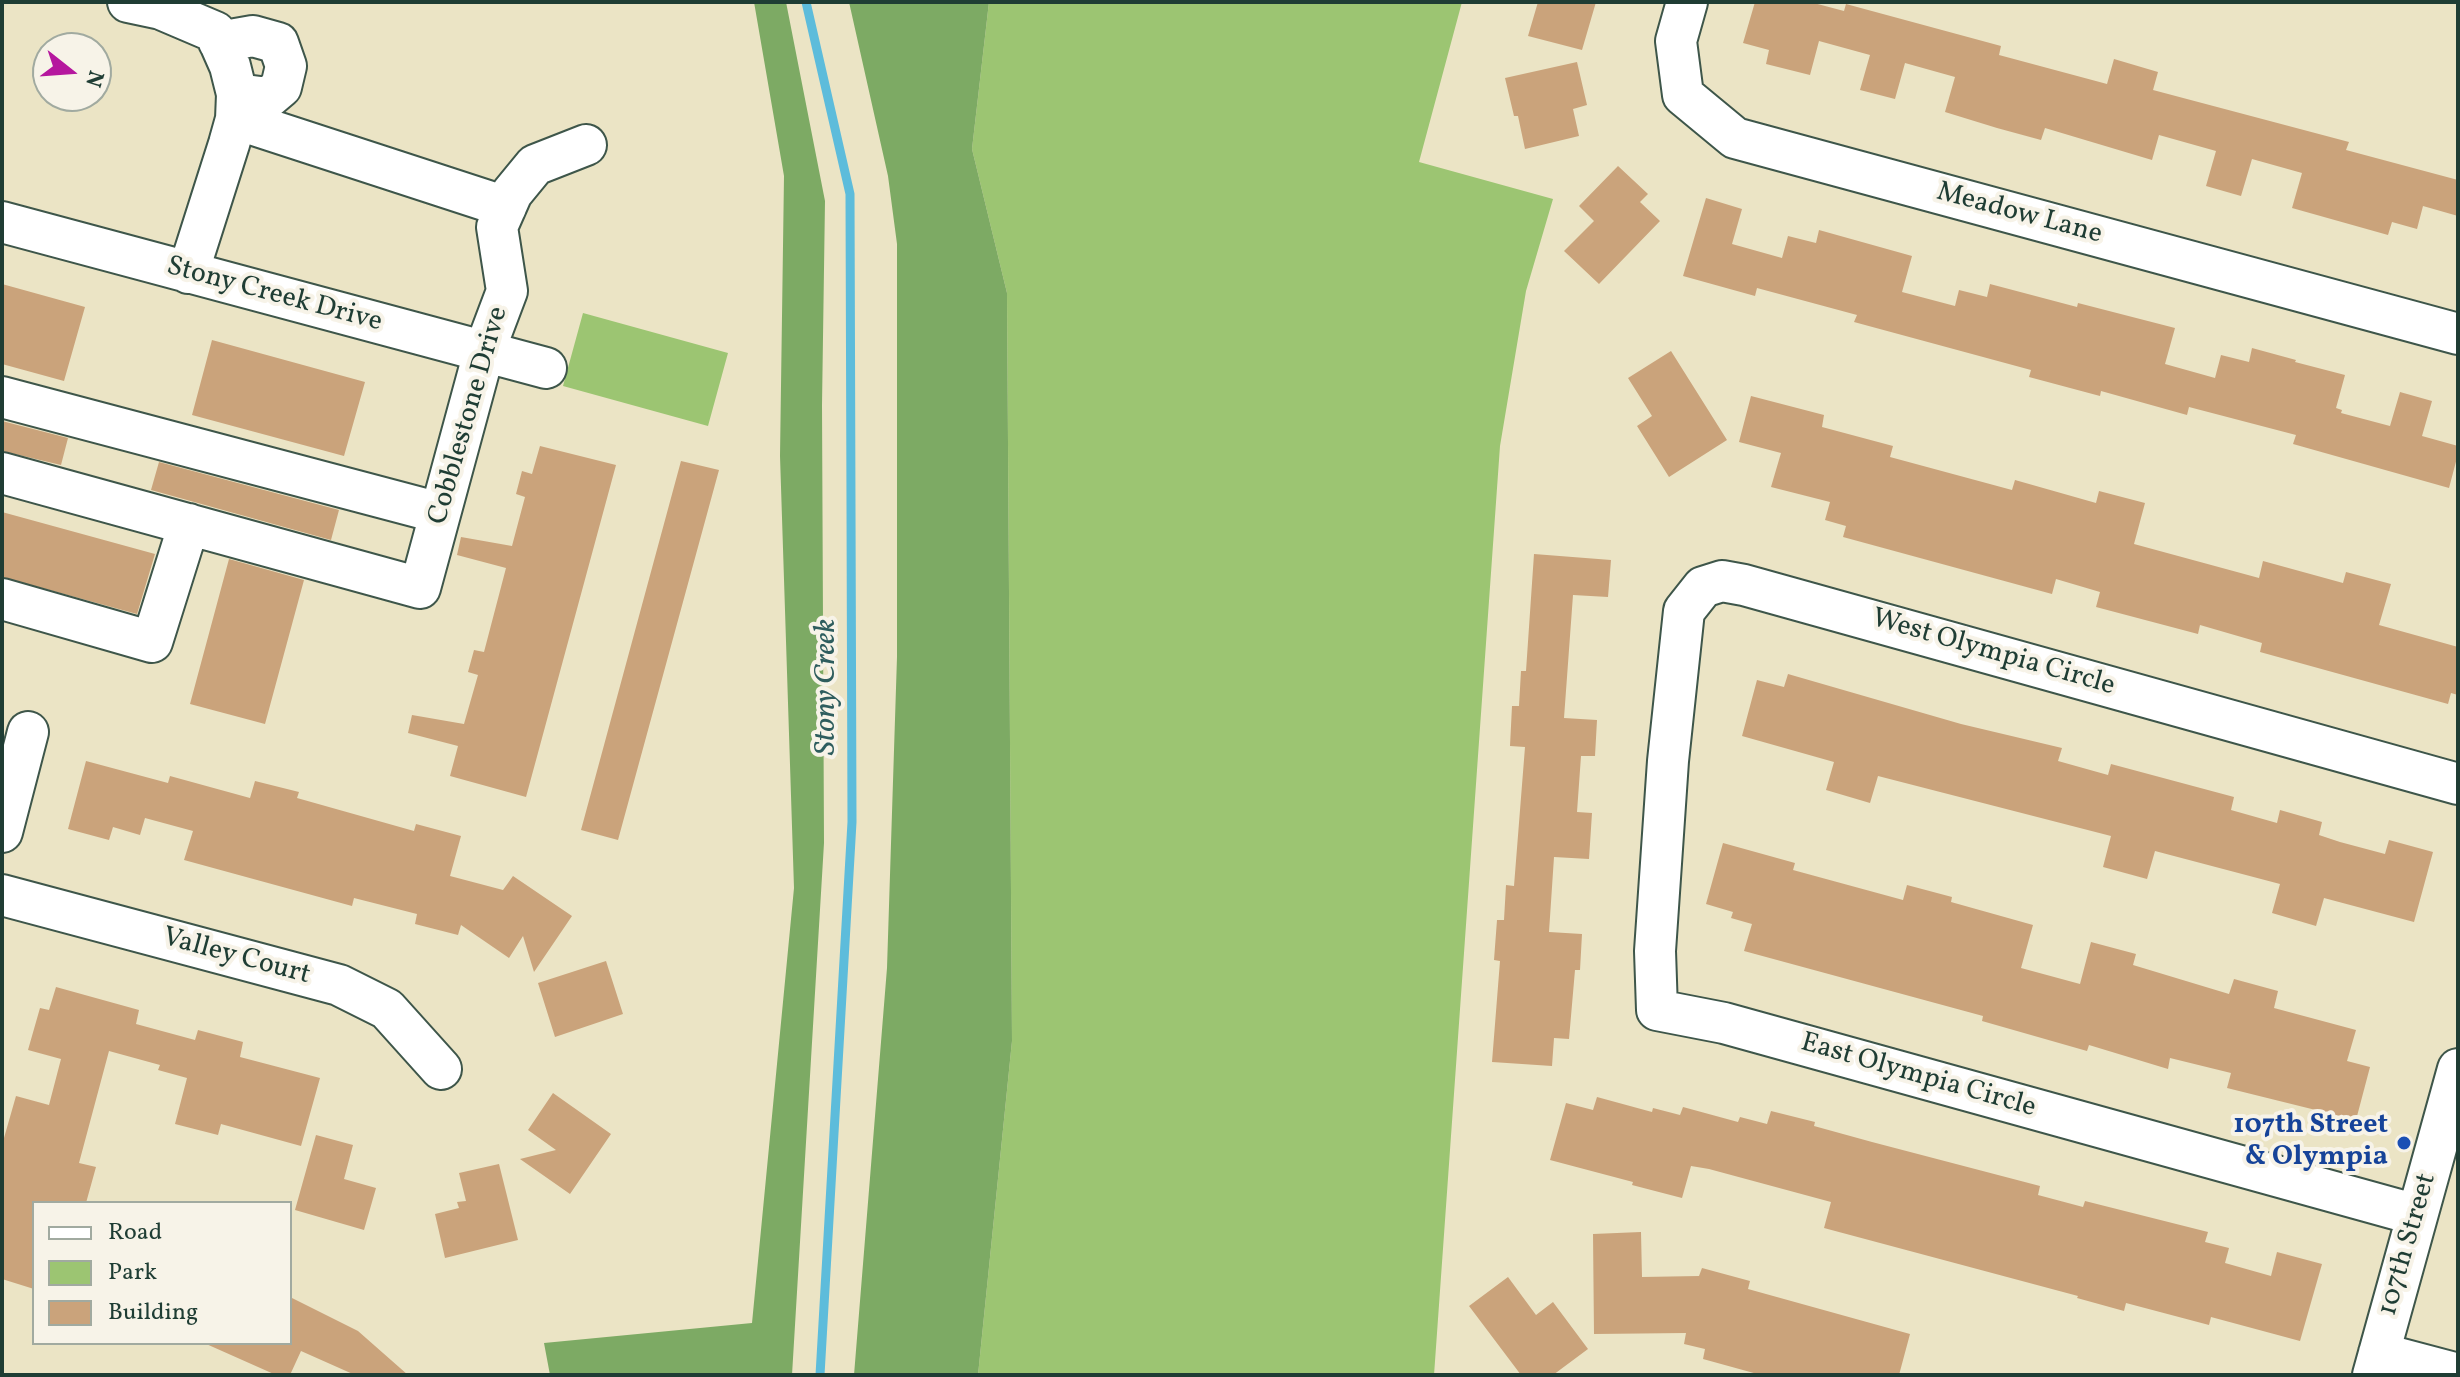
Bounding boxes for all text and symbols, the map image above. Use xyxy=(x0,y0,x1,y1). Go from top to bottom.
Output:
north arrow xyxy=(32,32,112,112)
text: N xyxy=(76,66,111,91)
street label: Meadow Lane xyxy=(1933,177,2105,253)
street label: Stony Creek Drive xyxy=(162,251,386,341)
street label: Cobblestone Drive xyxy=(423,303,517,529)
street label: West Olympia Circle xyxy=(1868,603,2118,705)
water label: Stony Creek xyxy=(810,619,846,755)
street label: Valley Court xyxy=(158,922,314,994)
street label: East Olympia Circle xyxy=(1797,1027,2039,1127)
place label: 107th Street & Olympia xyxy=(2233,1110,2388,1176)
marker: 107th Street & Olympia xyxy=(2395,1134,2413,1152)
street label: 107th Street xyxy=(2373,1170,2445,1320)
legend xyxy=(32,1201,292,1345)
text: Road xyxy=(108,1216,162,1250)
text: Park xyxy=(108,1256,157,1290)
text: Building xyxy=(108,1296,198,1330)

